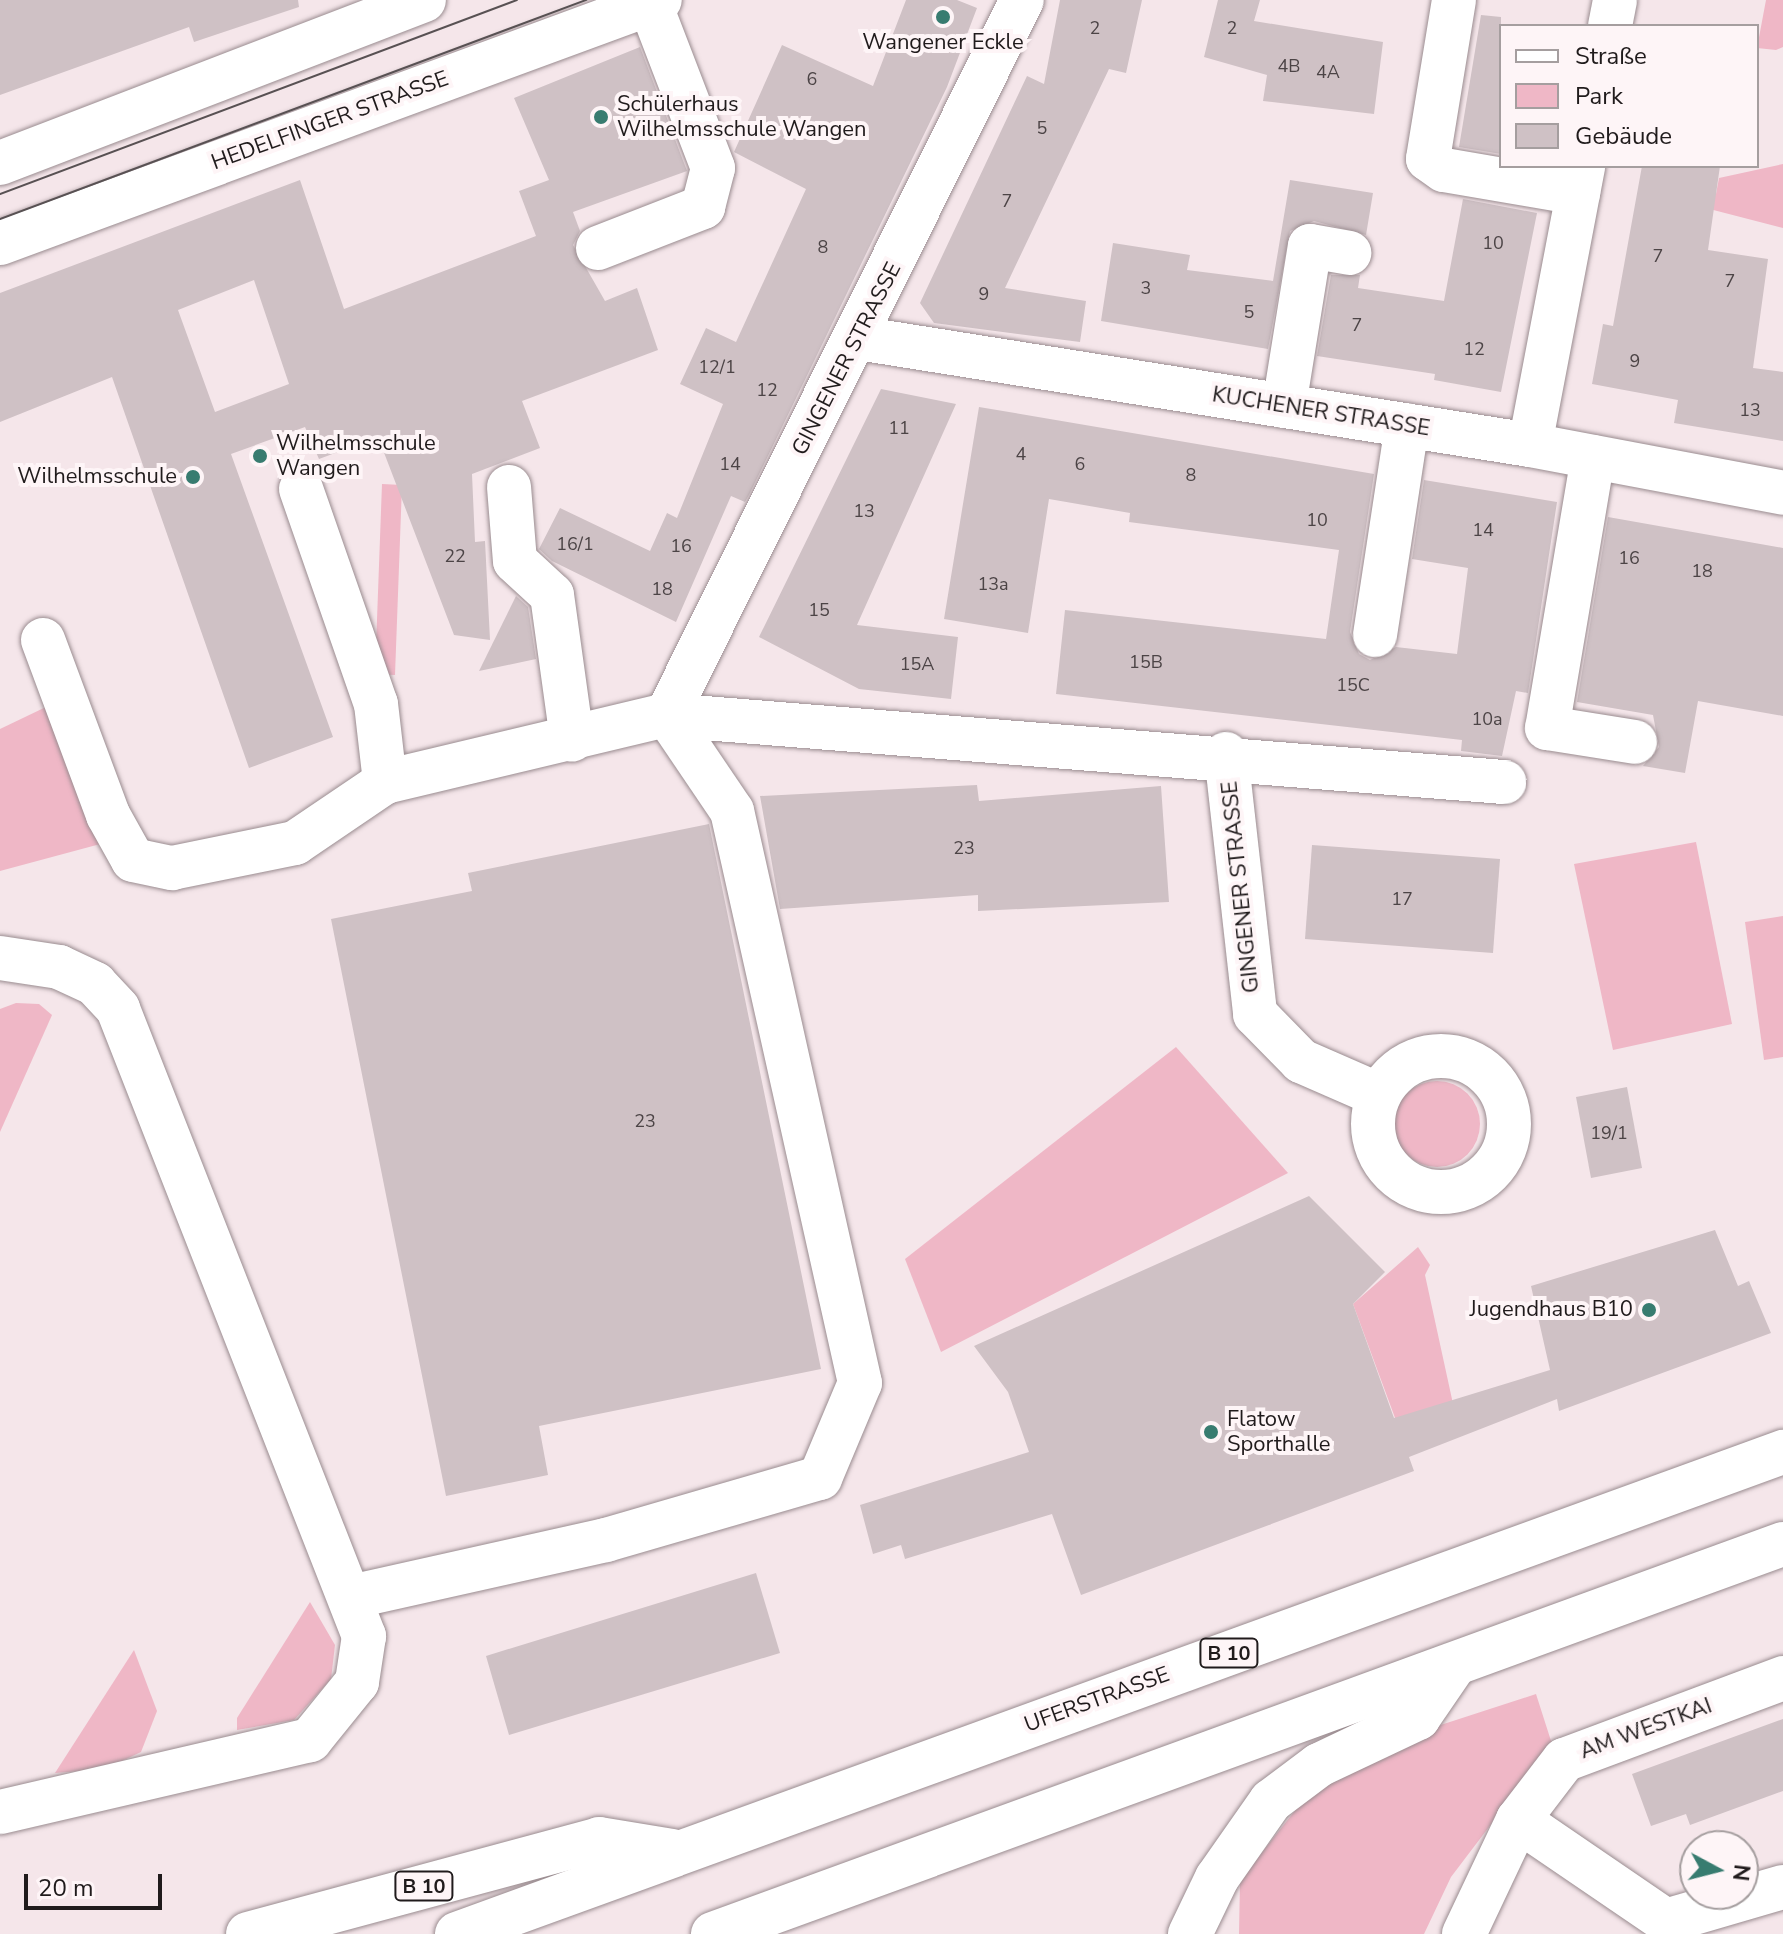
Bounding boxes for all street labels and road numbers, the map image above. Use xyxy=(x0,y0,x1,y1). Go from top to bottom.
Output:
street label: HEDELFINGER STRASSE xyxy=(208,66,452,176)
street label: GINGENER STRASSE xyxy=(787,258,907,460)
street label: KUCHENER STRASSE xyxy=(1210,382,1432,442)
street label: GINGENER STRASSE xyxy=(1217,780,1265,994)
road number: B 10 xyxy=(1199,1637,1259,1669)
street label: UFERSTRASSE xyxy=(1021,1662,1173,1738)
street label: AM WESTKAI xyxy=(1576,1693,1716,1765)
road number: B 10 xyxy=(394,1870,454,1902)

